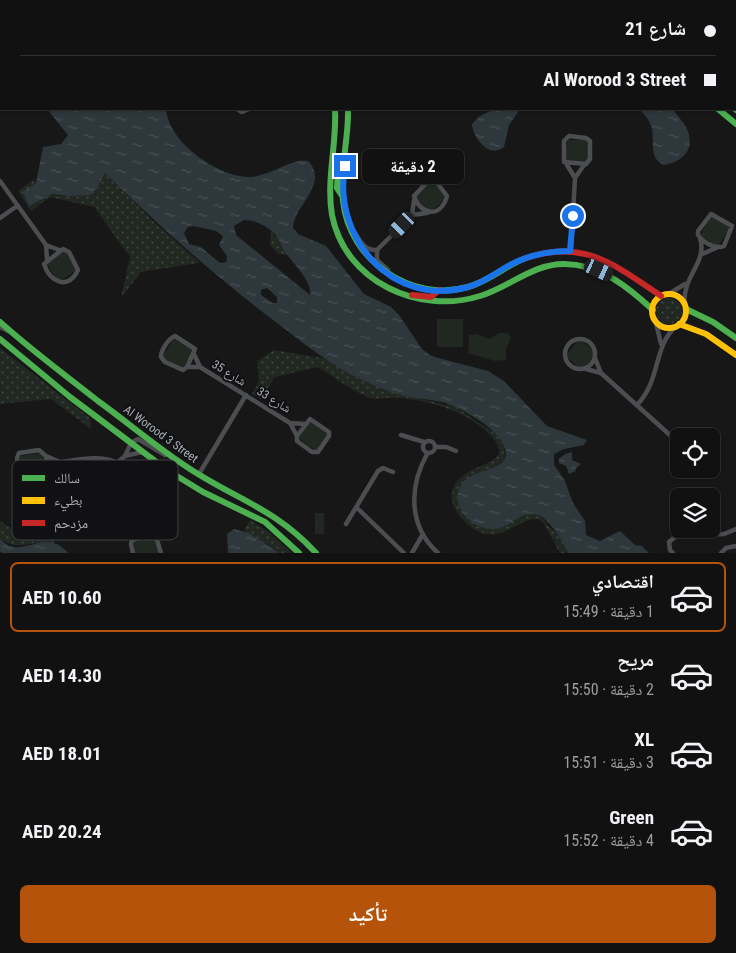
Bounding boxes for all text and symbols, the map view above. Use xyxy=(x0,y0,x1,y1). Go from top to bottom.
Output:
text: شارع 21 xyxy=(625,17,686,40)
text: Al Worood 3 Street xyxy=(543,68,686,91)
callout: 2 دقيقة xyxy=(362,148,465,184)
route end xyxy=(334,155,356,177)
text: 2 دقيقة xyxy=(390,157,436,176)
route start xyxy=(562,205,584,227)
car xyxy=(386,209,417,241)
car xyxy=(582,257,615,283)
street label: شارع 35 xyxy=(209,357,249,390)
street label: شارع 33 xyxy=(254,384,294,417)
street label: Al Worood 3 Street xyxy=(121,402,201,466)
map controls xyxy=(670,428,720,538)
button: locate xyxy=(670,428,720,478)
legend xyxy=(12,460,178,540)
text: سالك xyxy=(54,470,80,486)
button: layers xyxy=(670,488,720,538)
text: بطيء xyxy=(54,492,83,512)
text: مزدحم xyxy=(54,515,88,533)
text: اقتصادي xyxy=(592,570,654,593)
icon: car xyxy=(669,575,714,620)
text: AED 10.60 xyxy=(22,586,102,609)
text: 1 دقيقة · 15:49 xyxy=(563,602,654,621)
text: مريح xyxy=(617,648,654,671)
icon: car xyxy=(669,653,714,698)
text: AED 14.30 xyxy=(22,664,102,687)
text: 2 دقيقة · 15:50 xyxy=(563,680,654,699)
text: XL xyxy=(634,728,654,751)
icon: car xyxy=(669,731,714,776)
text: AED 18.01 xyxy=(22,742,102,765)
text: 3 دقيقة · 15:51 xyxy=(563,753,654,772)
text: Green xyxy=(609,806,654,829)
icon: car xyxy=(669,809,714,854)
text: AED 20.24 xyxy=(22,820,102,843)
text: 4 دقيقة · 15:52 xyxy=(563,831,654,850)
button: تأكيد xyxy=(20,885,716,943)

